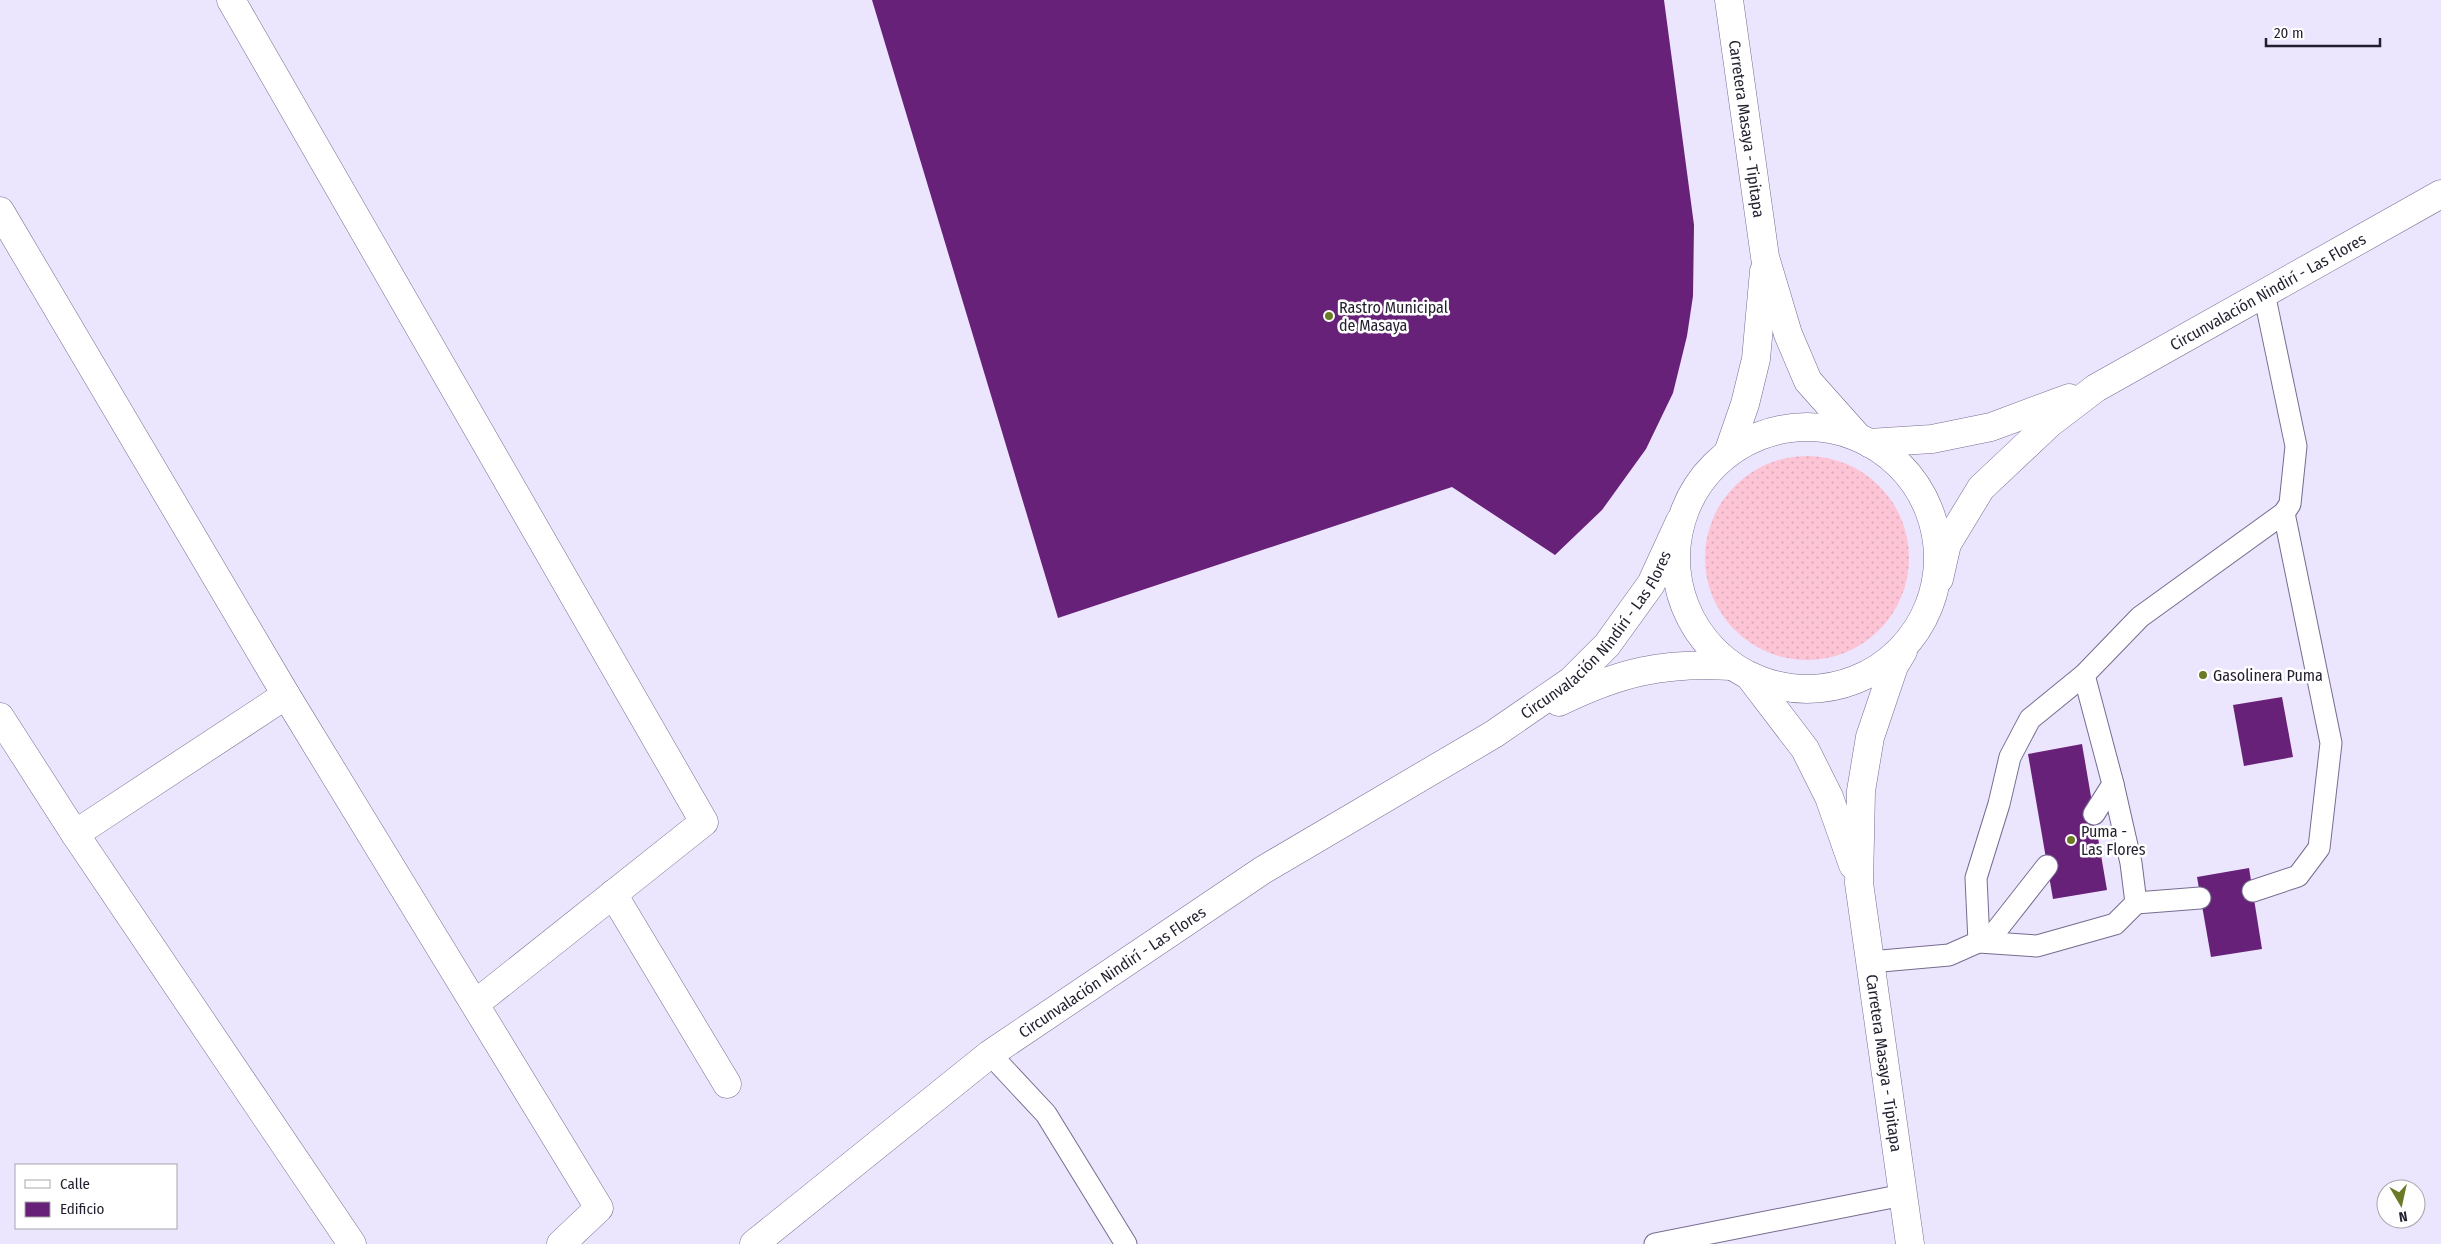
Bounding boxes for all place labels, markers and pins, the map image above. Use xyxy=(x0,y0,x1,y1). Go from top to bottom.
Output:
place label: Rastro Municipal de Masaya xyxy=(1339,298,1448,335)
marker: Rastro Municipal de Masaya xyxy=(1323,310,1335,322)
place label: Gasolinera Puma xyxy=(2213,666,2323,685)
marker: Gasolinera Puma xyxy=(2197,669,2209,681)
place label: Puma - Las Flores xyxy=(2081,822,2146,859)
marker: Puma - Las Flores xyxy=(2065,834,2077,846)

